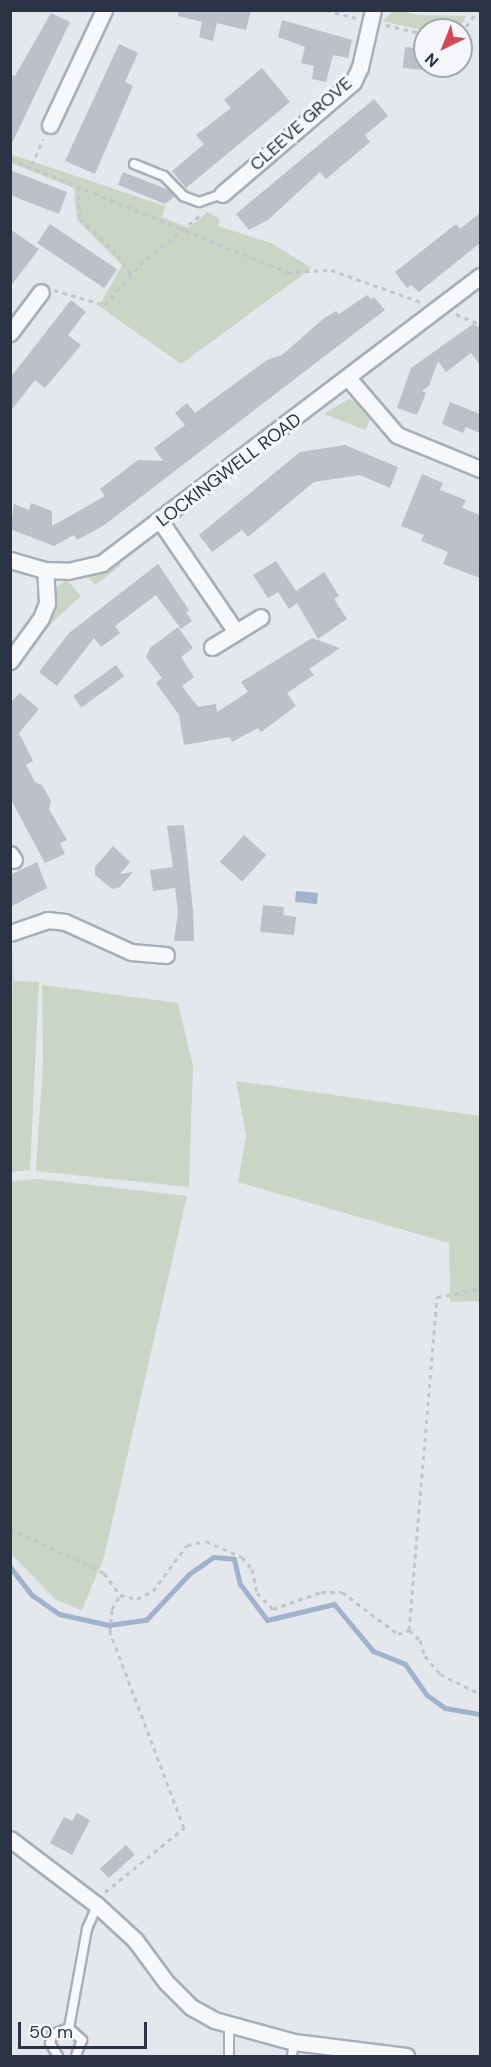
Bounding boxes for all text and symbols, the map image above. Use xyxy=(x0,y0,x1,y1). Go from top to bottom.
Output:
north arrow xyxy=(413,18,473,78)
text: N xyxy=(420,48,443,72)
street label: CLEEVE GROVE xyxy=(246,73,356,175)
street label: LOCKINGWELL ROAD xyxy=(152,409,306,531)
scale bar xyxy=(21,2010,150,2048)
text: 50 m xyxy=(29,2020,73,2044)

